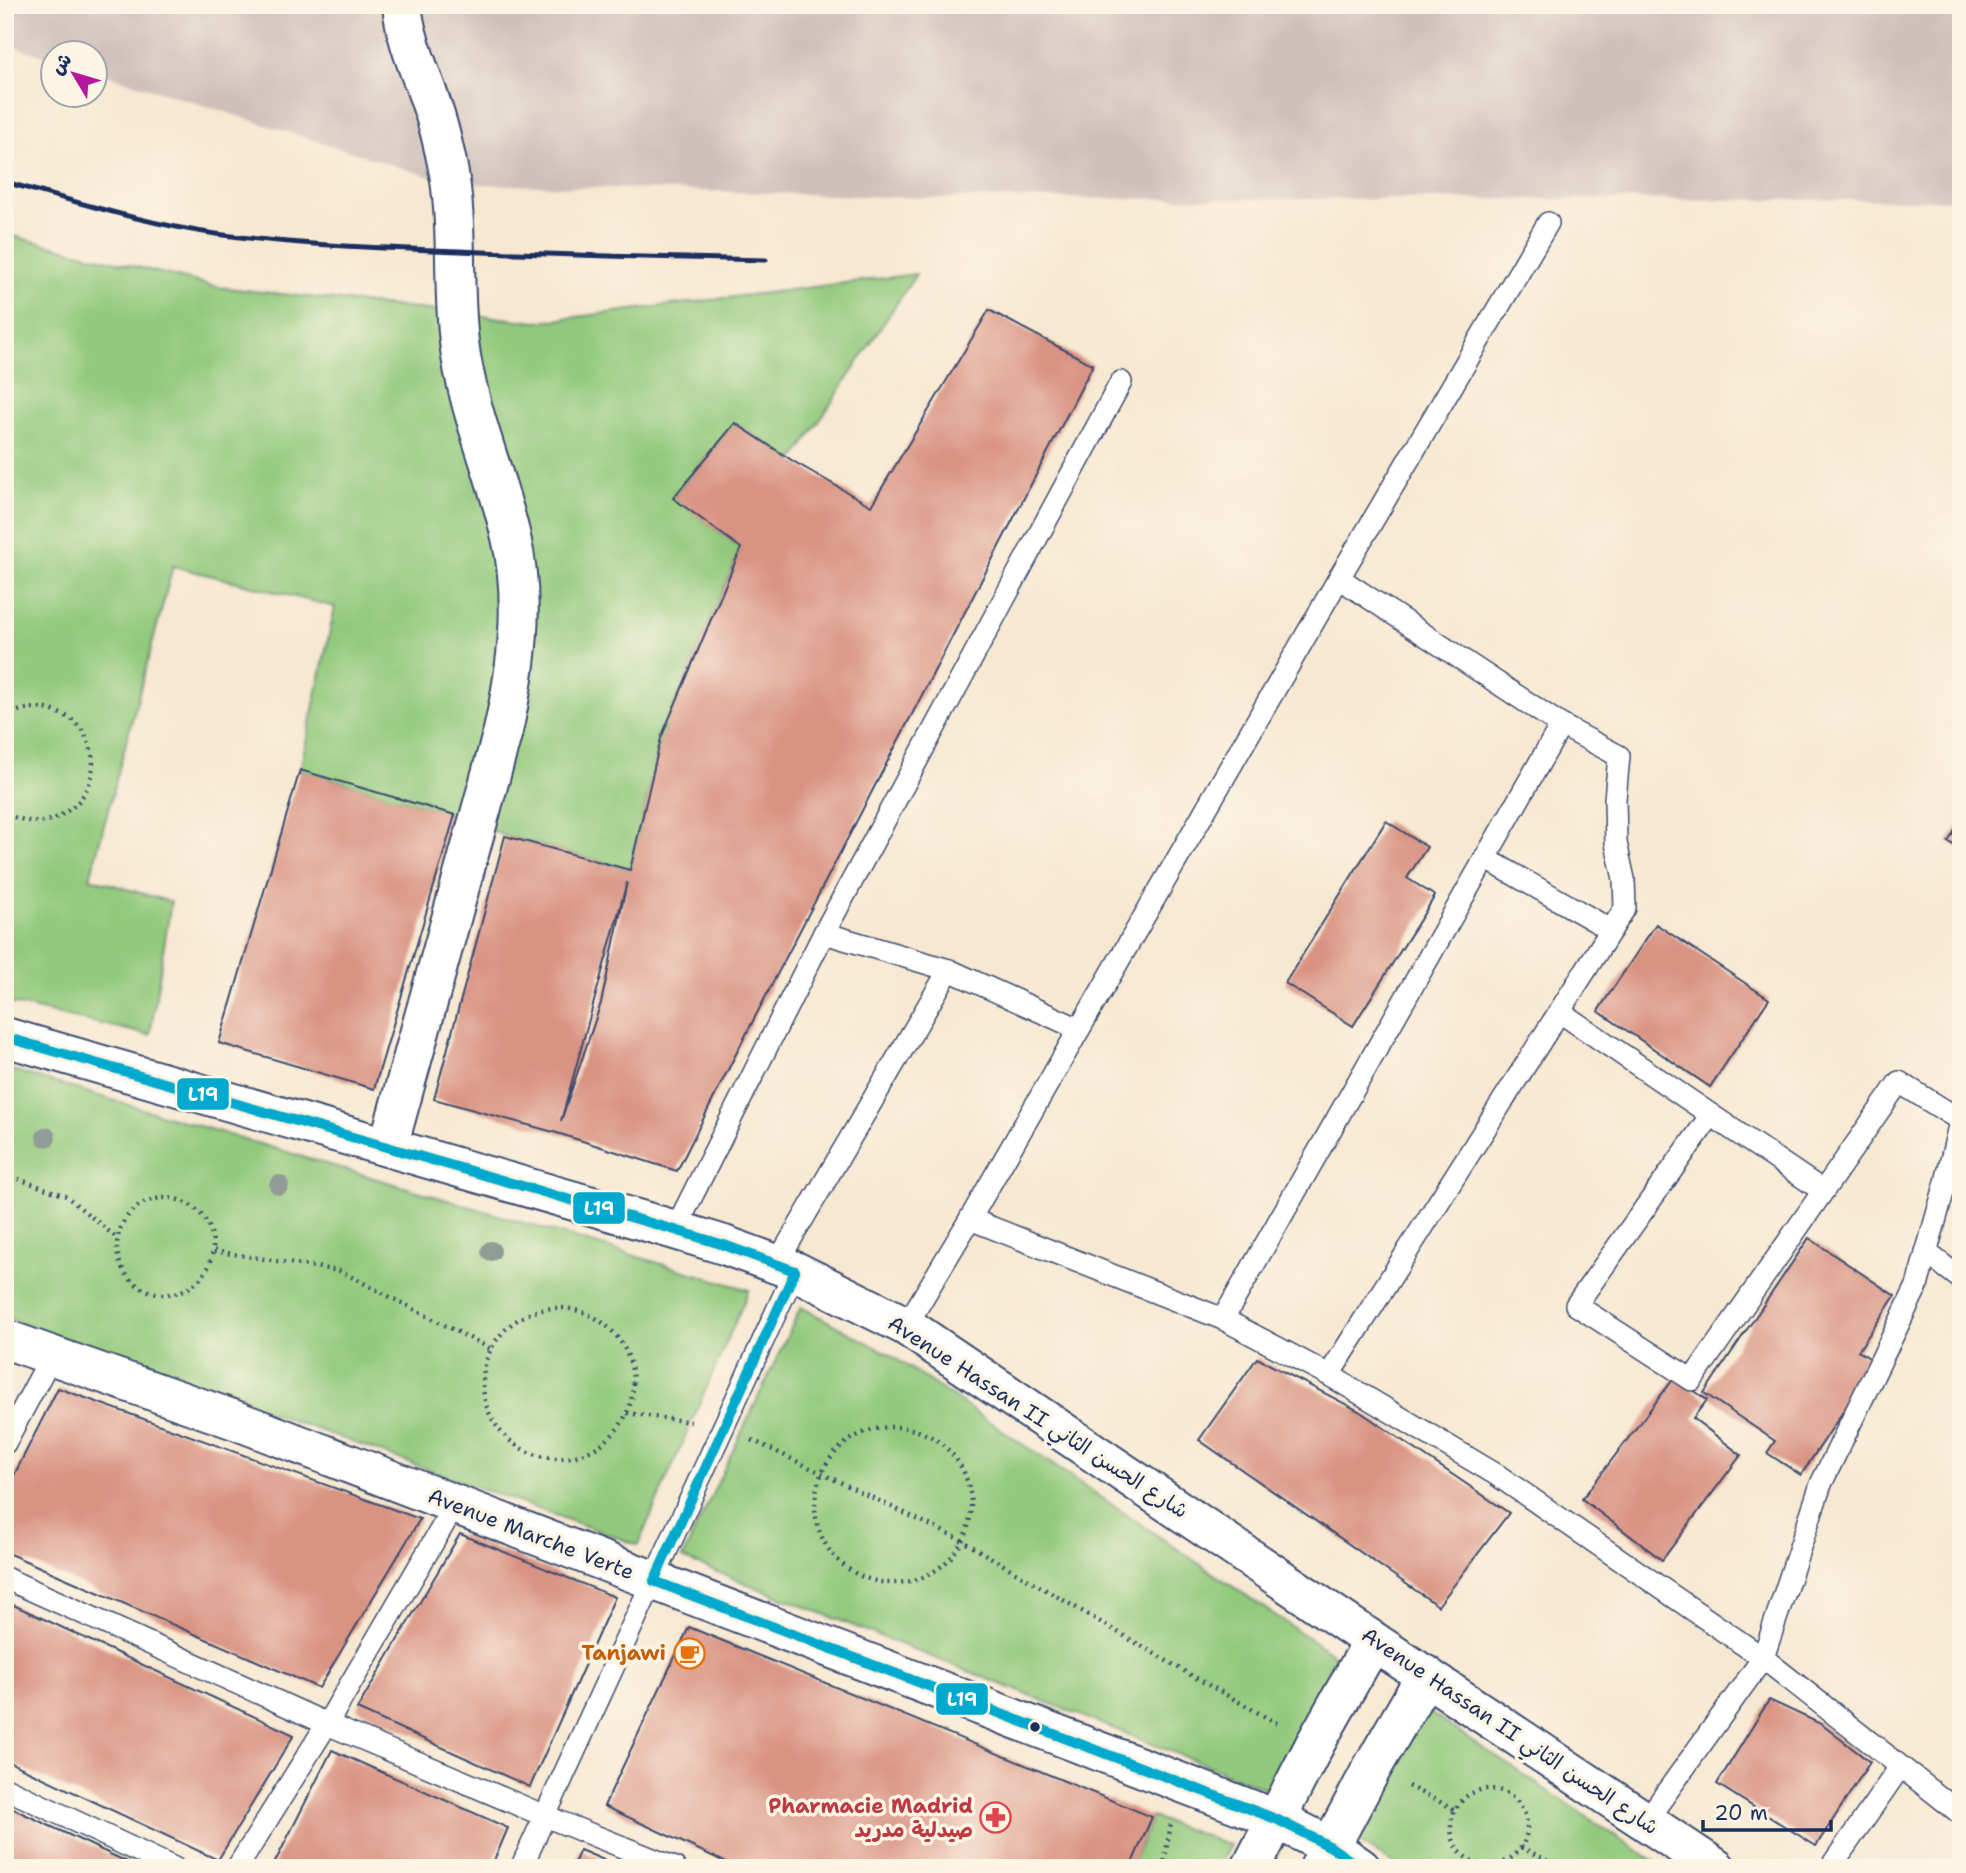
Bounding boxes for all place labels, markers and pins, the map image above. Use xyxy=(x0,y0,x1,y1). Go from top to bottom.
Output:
cafe icon: Tanjawi xyxy=(672,1636,706,1670)
place label: Tanjawi xyxy=(582,1639,666,1667)
unlabelled marker xyxy=(1028,1720,1042,1734)
place label: Pharmacie Madrid صيدلية مدريد xyxy=(768,1792,973,1844)
pharmacy icon: Pharmacie Madrid صيدلية مدريد xyxy=(979,1801,1013,1835)

